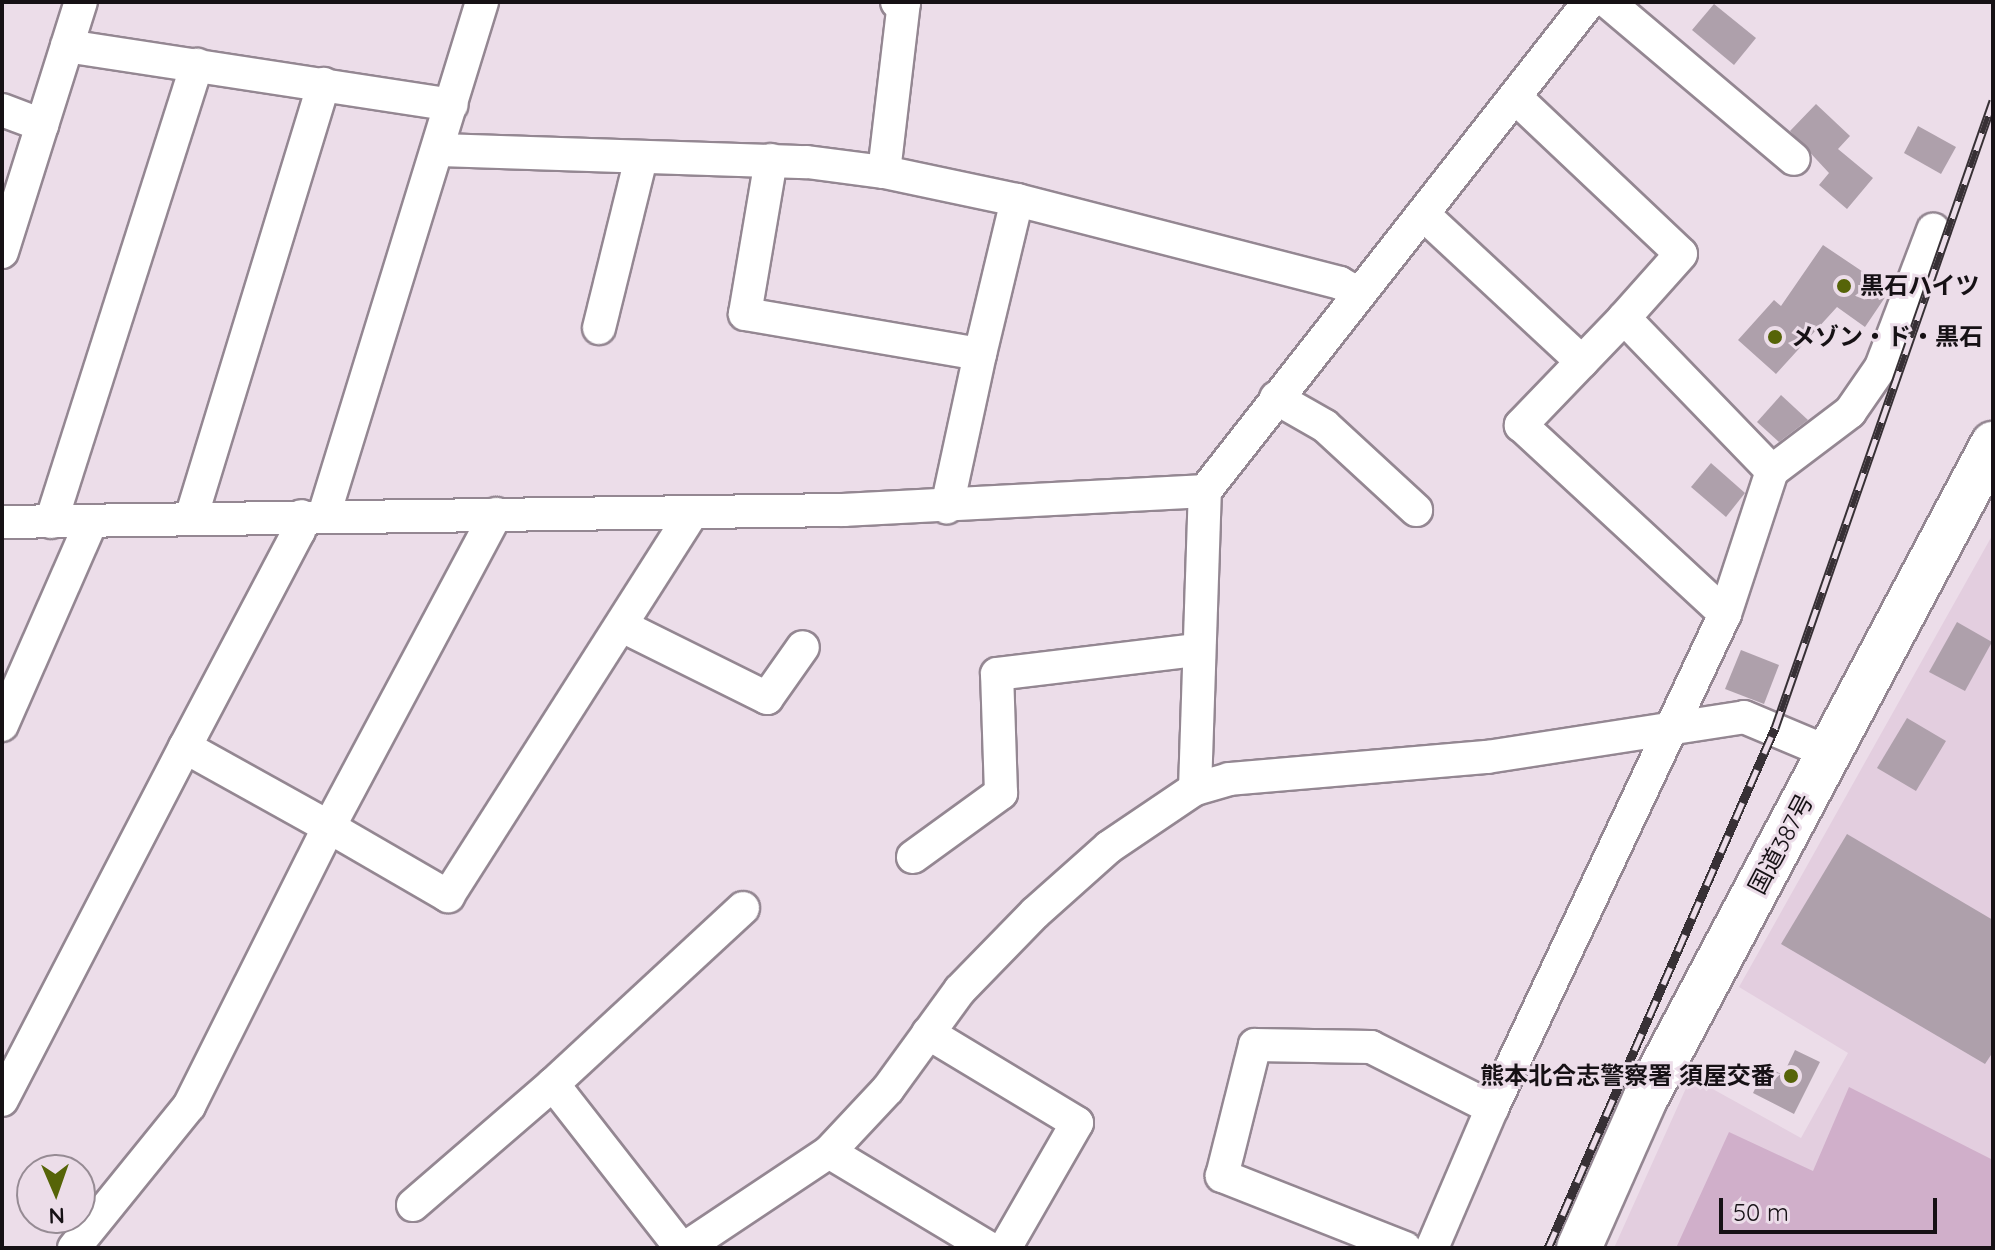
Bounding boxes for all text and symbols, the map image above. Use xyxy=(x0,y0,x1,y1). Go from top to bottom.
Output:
place label: 黒石ハイツ xyxy=(1860,272,1980,300)
marker: 黒石ハイツ xyxy=(1835,277,1853,295)
place label: メゾン・ド・黒石 xyxy=(1791,323,1983,351)
marker: メゾン・ド・黒石 xyxy=(1766,328,1784,346)
street label: 国道387号 xyxy=(1743,789,1819,899)
place label: 熊本北合志警察署 須屋交番 xyxy=(1480,1062,1775,1090)
marker: 熊本北合志警察署 須屋交番 xyxy=(1782,1067,1800,1085)
north arrow xyxy=(16,1154,96,1234)
scale bar xyxy=(1723,1182,1941,1232)
text: 50 m xyxy=(1733,1197,1789,1227)
text: N xyxy=(48,1202,65,1230)

